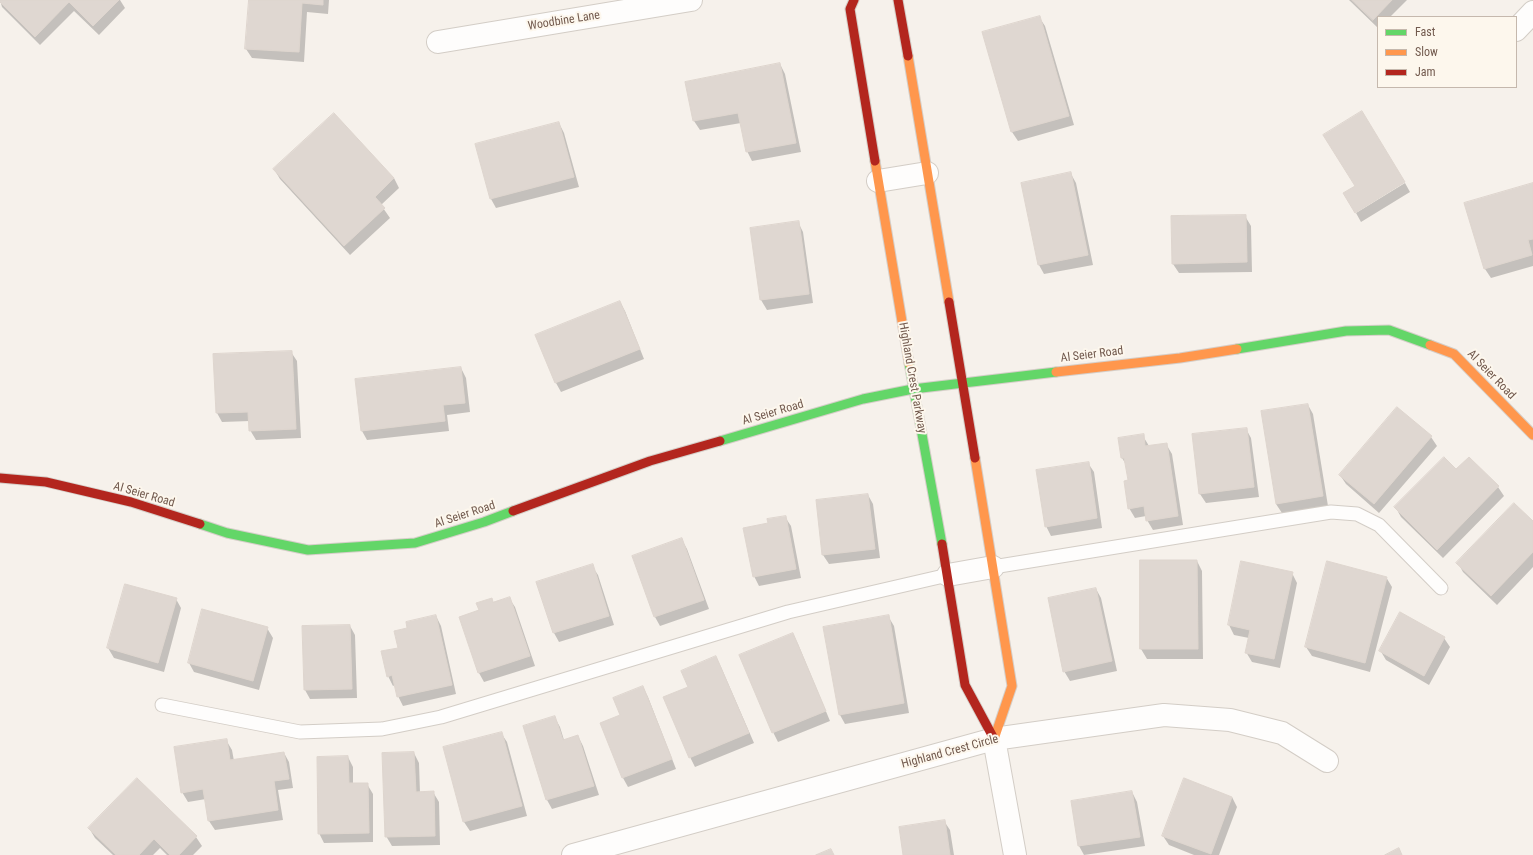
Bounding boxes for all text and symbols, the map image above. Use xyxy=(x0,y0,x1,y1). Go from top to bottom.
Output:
street label: Woodbine Lane xyxy=(527,8,601,34)
legend xyxy=(1377,16,1517,88)
text: Fast xyxy=(1415,25,1435,39)
text: Slow xyxy=(1415,45,1438,59)
text: Jam xyxy=(1415,65,1436,79)
street label: Highland Crest Parkway xyxy=(895,321,929,435)
street label: Al Seier Road xyxy=(1060,344,1124,366)
street label: Al Seier Road xyxy=(1464,347,1518,403)
street label: Al Seier Road xyxy=(741,397,805,429)
street label: Al Seier Road xyxy=(112,479,176,511)
street label: Al Seier Road xyxy=(433,498,497,532)
street label: Highland Crest Circle xyxy=(900,732,1000,772)

